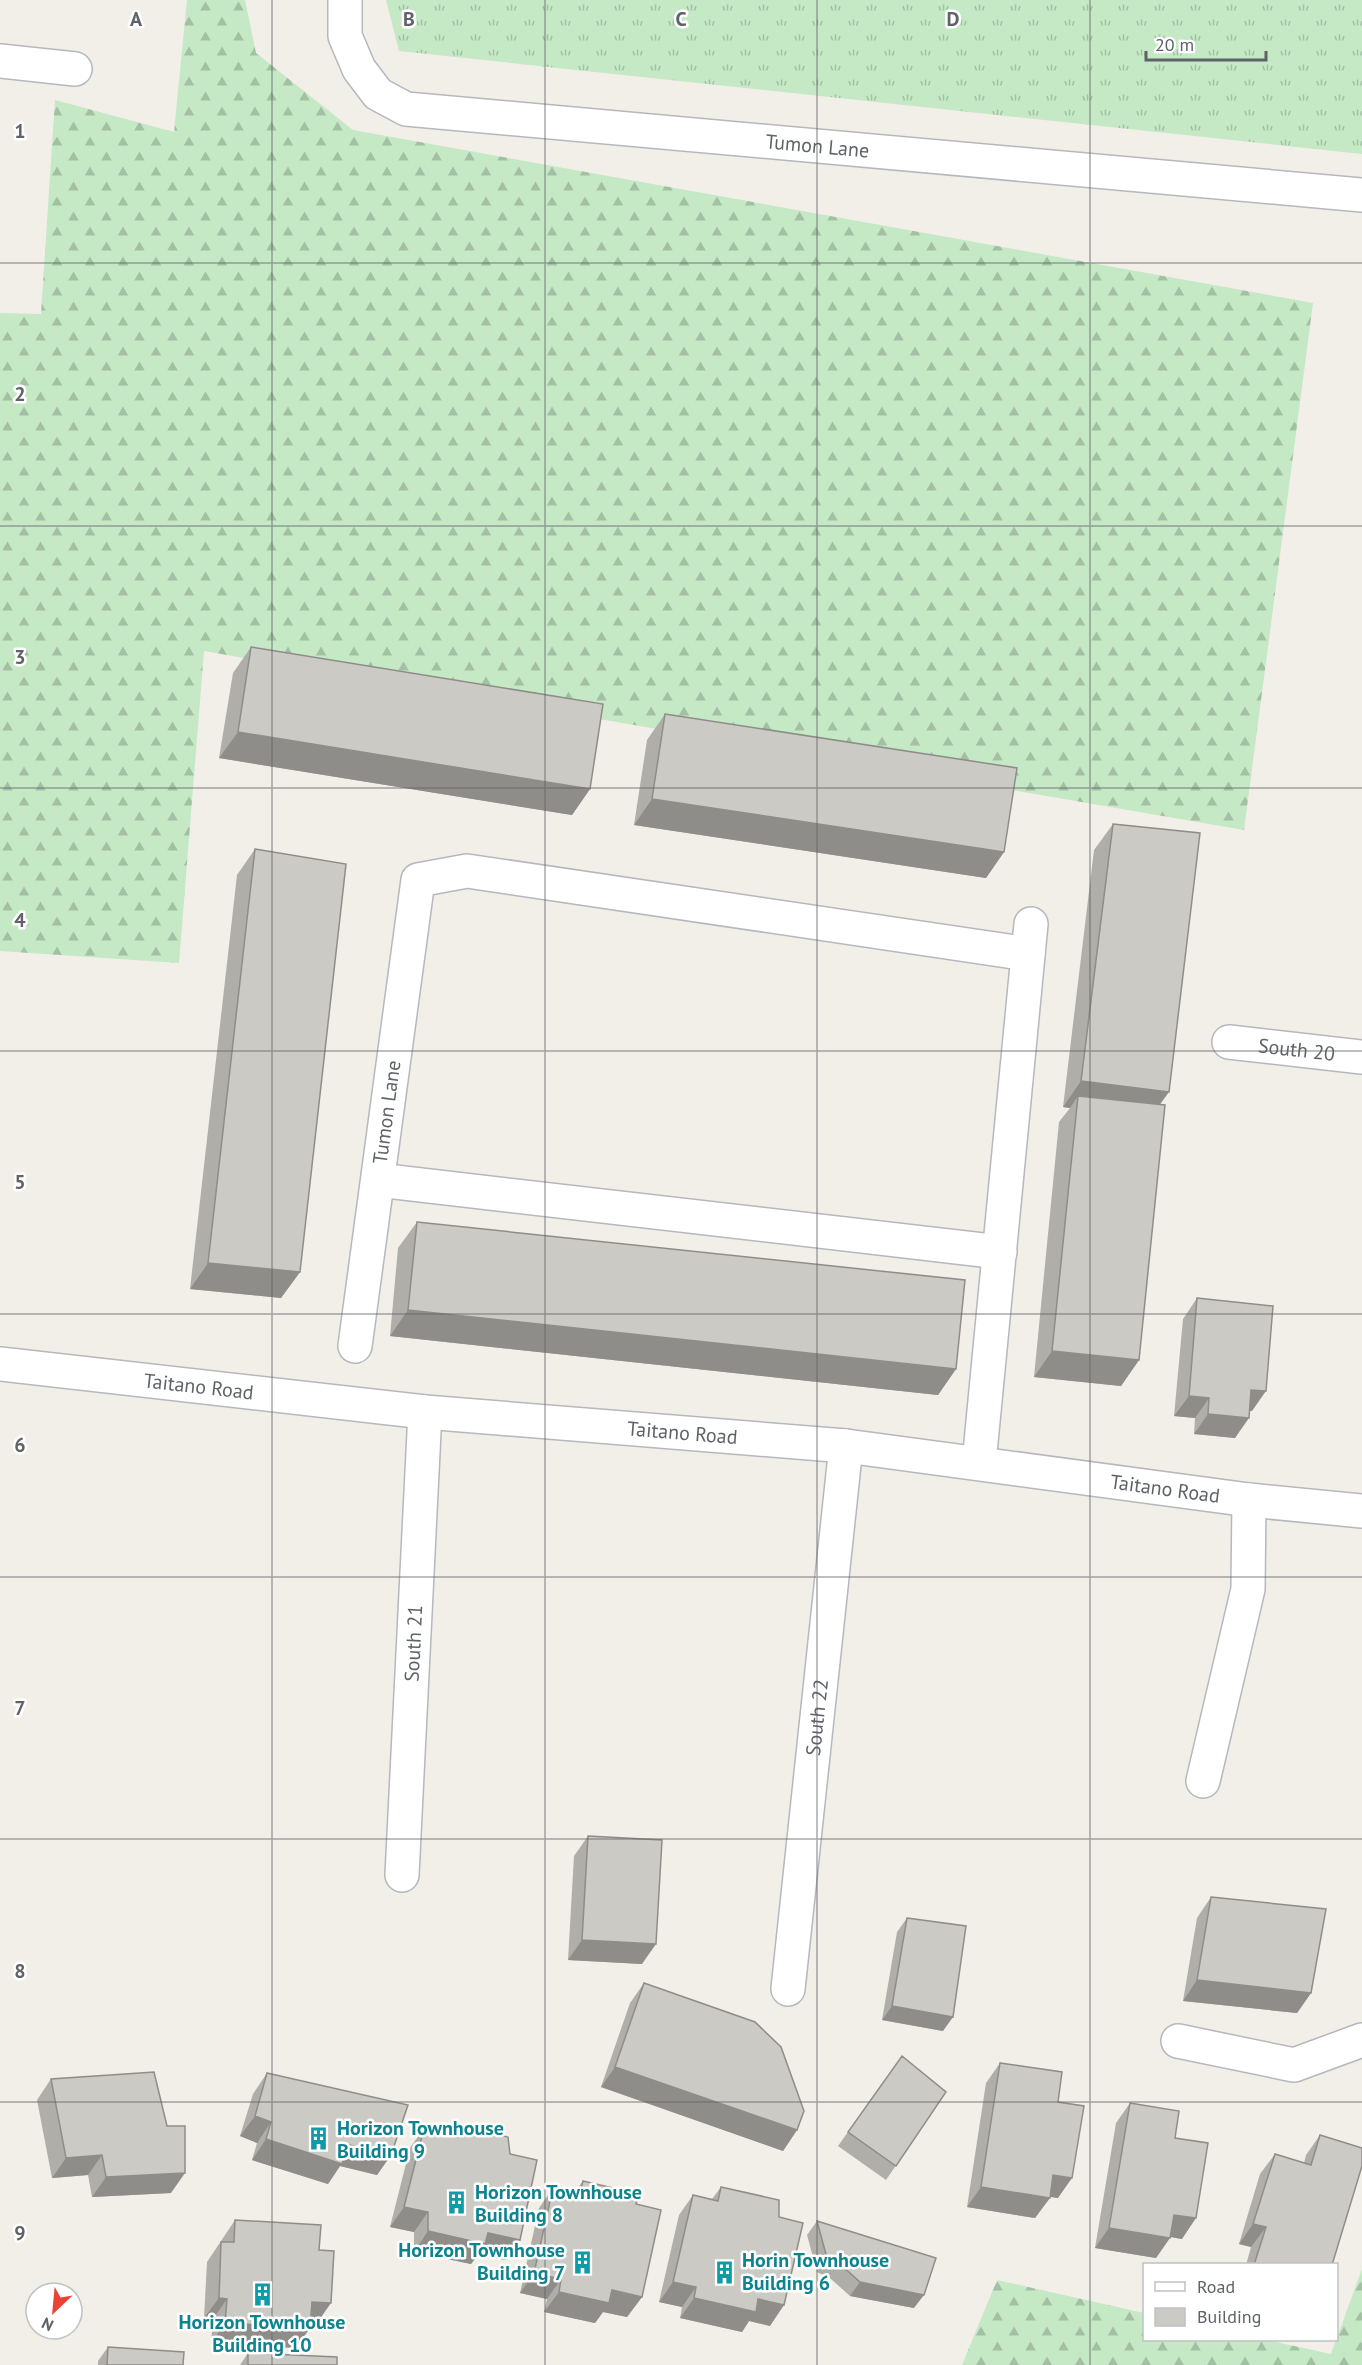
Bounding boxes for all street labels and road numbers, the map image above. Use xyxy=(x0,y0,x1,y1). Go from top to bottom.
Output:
street label: Tumon Lane xyxy=(764,128,870,164)
street label: South 20 xyxy=(1257,1032,1336,1067)
street label: Tumon Lane xyxy=(367,1059,406,1165)
street label: Taitano Road xyxy=(142,1367,255,1406)
street label: Taitano Road xyxy=(626,1415,739,1450)
street label: Taitano Road xyxy=(1109,1469,1222,1509)
street label: South 21 xyxy=(399,1604,428,1682)
street label: South 22 xyxy=(800,1678,834,1757)

